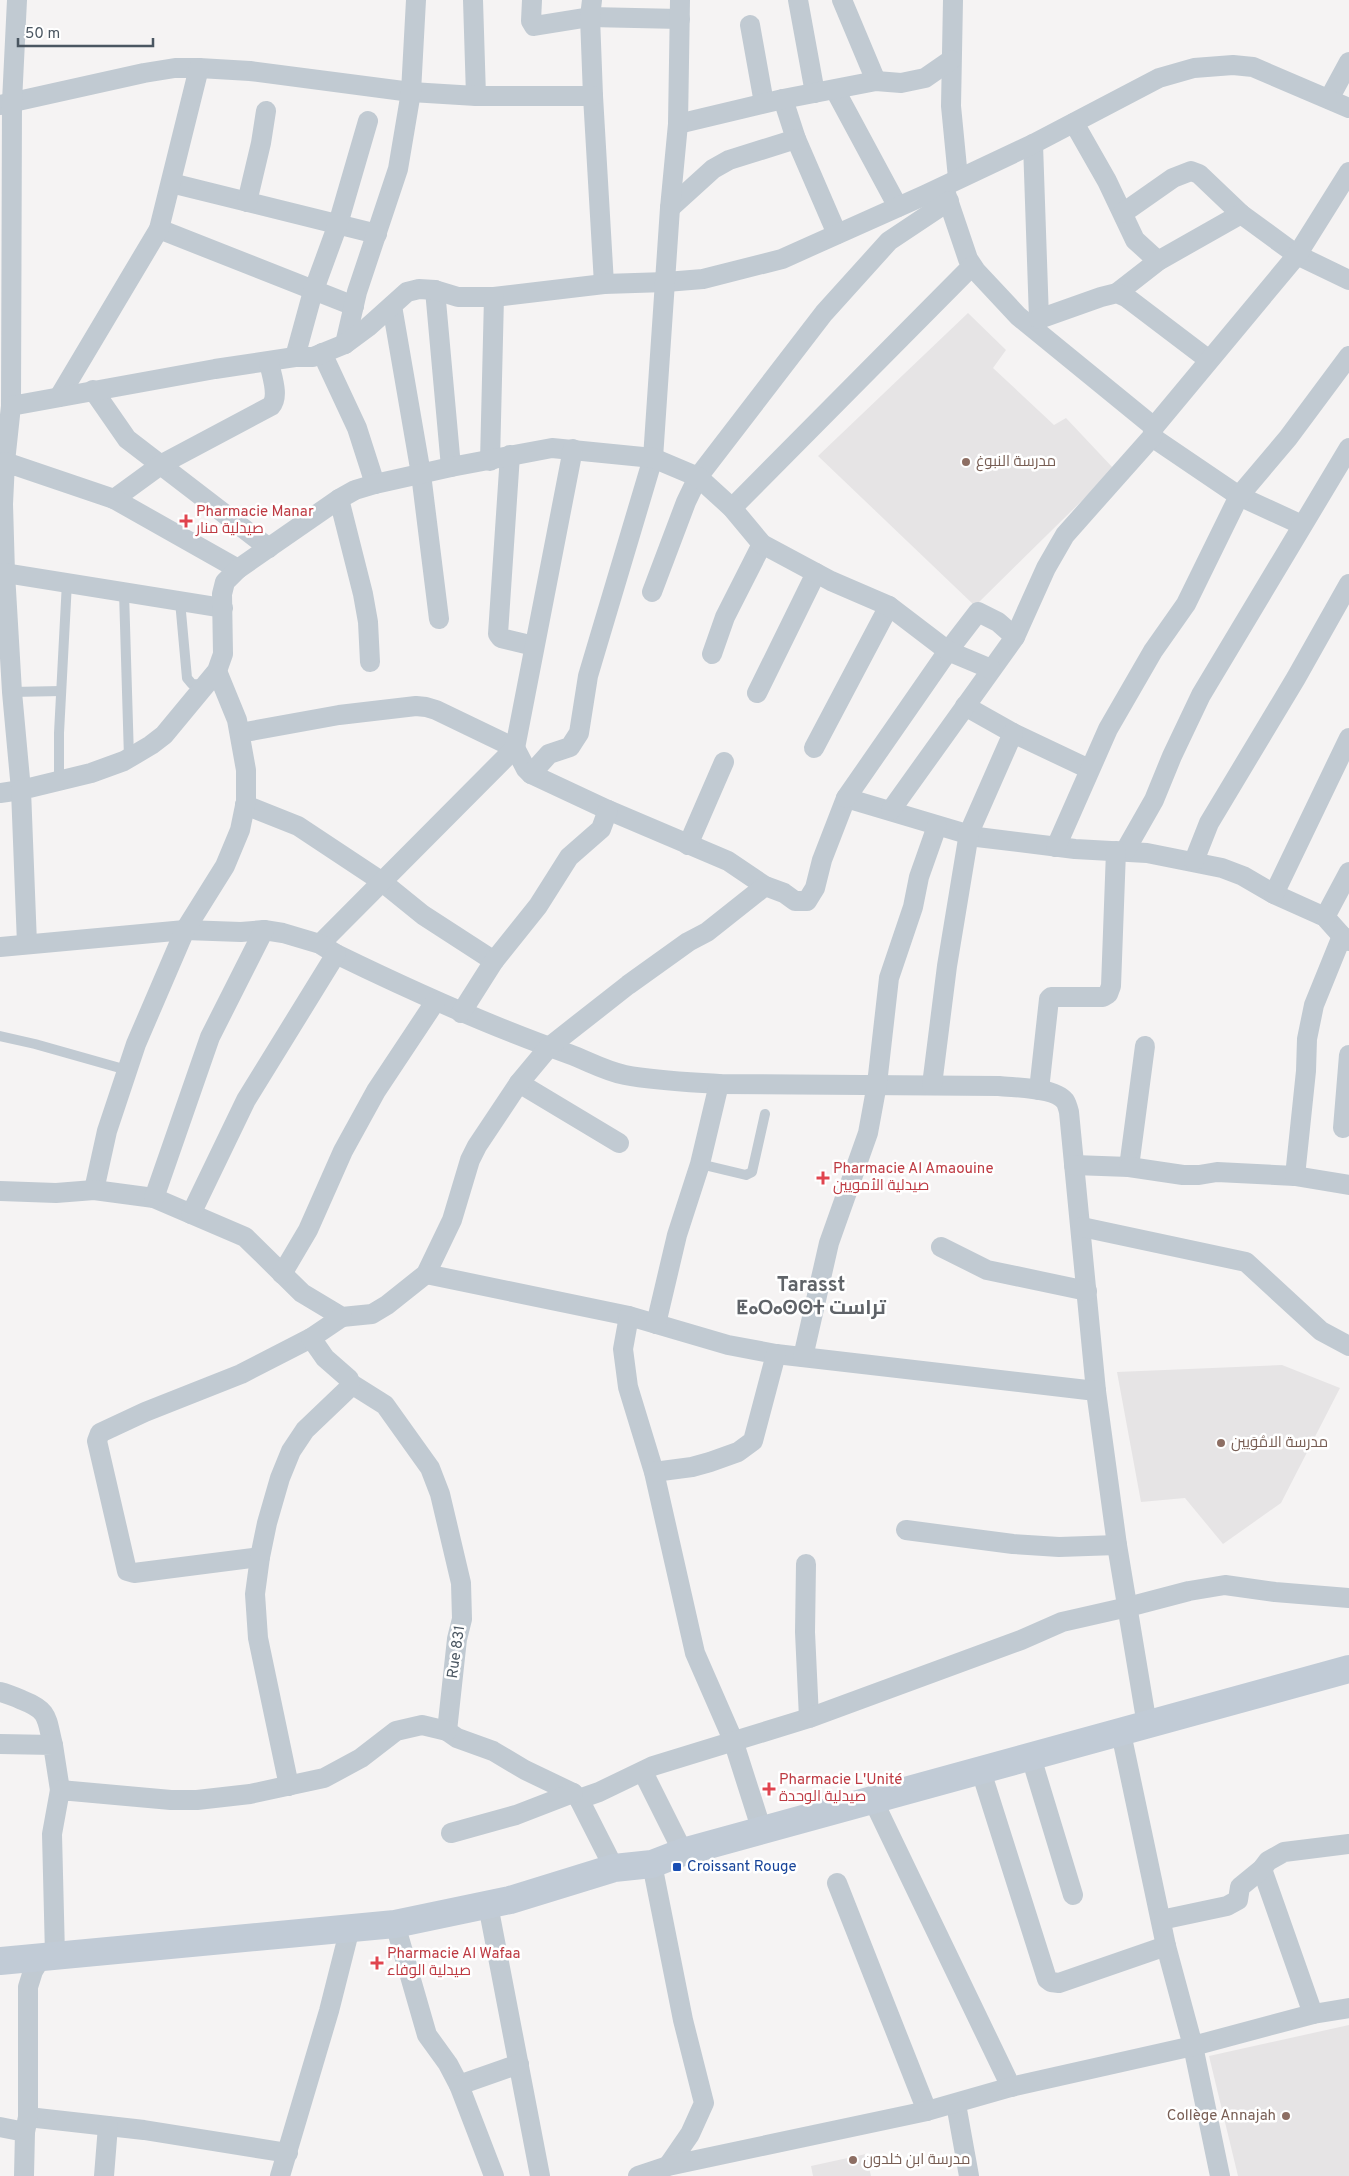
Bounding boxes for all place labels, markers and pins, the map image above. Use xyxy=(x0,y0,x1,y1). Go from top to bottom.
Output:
place label: مدرسة النبوغ xyxy=(976,453,1056,472)
marker: مدرسة النبوغ xyxy=(960,456,972,468)
place label: Pharmacie Manar صيدلية منار xyxy=(195,503,314,539)
marker: Pharmacie Manar صيدلية منار xyxy=(180,515,192,527)
place label: Pharmacie Al Amaouine صيدلية الأمويين xyxy=(833,1160,994,1196)
marker: Pharmacie Al Amaouine صيدلية الأمويين xyxy=(817,1172,829,1184)
place label: مدرسة الامُوَيين xyxy=(1231,1434,1328,1453)
marker: مدرسة الامُوَيين xyxy=(1215,1437,1227,1449)
place label: Pharmacie L'Unité صيدلية الوحدة xyxy=(779,1771,902,1807)
marker: Pharmacie L'Unité صيدلية الوحدة xyxy=(763,1783,775,1795)
place label: Croissant Rouge xyxy=(687,1858,797,1877)
marker: Croissant Rouge xyxy=(671,1861,683,1873)
place label: Pharmacie Al Wafaa صيدلية الوفاء xyxy=(387,1945,520,1981)
marker: Pharmacie Al Wafaa صيدلية الوفاء xyxy=(371,1957,383,1969)
place label: Collège Annajah xyxy=(1167,2107,1276,2126)
marker: Collège Annajah xyxy=(1280,2110,1292,2122)
place label: مدرسة ابن خلدون xyxy=(863,2151,970,2170)
marker: مدرسة ابن خلدون xyxy=(847,2154,859,2166)

